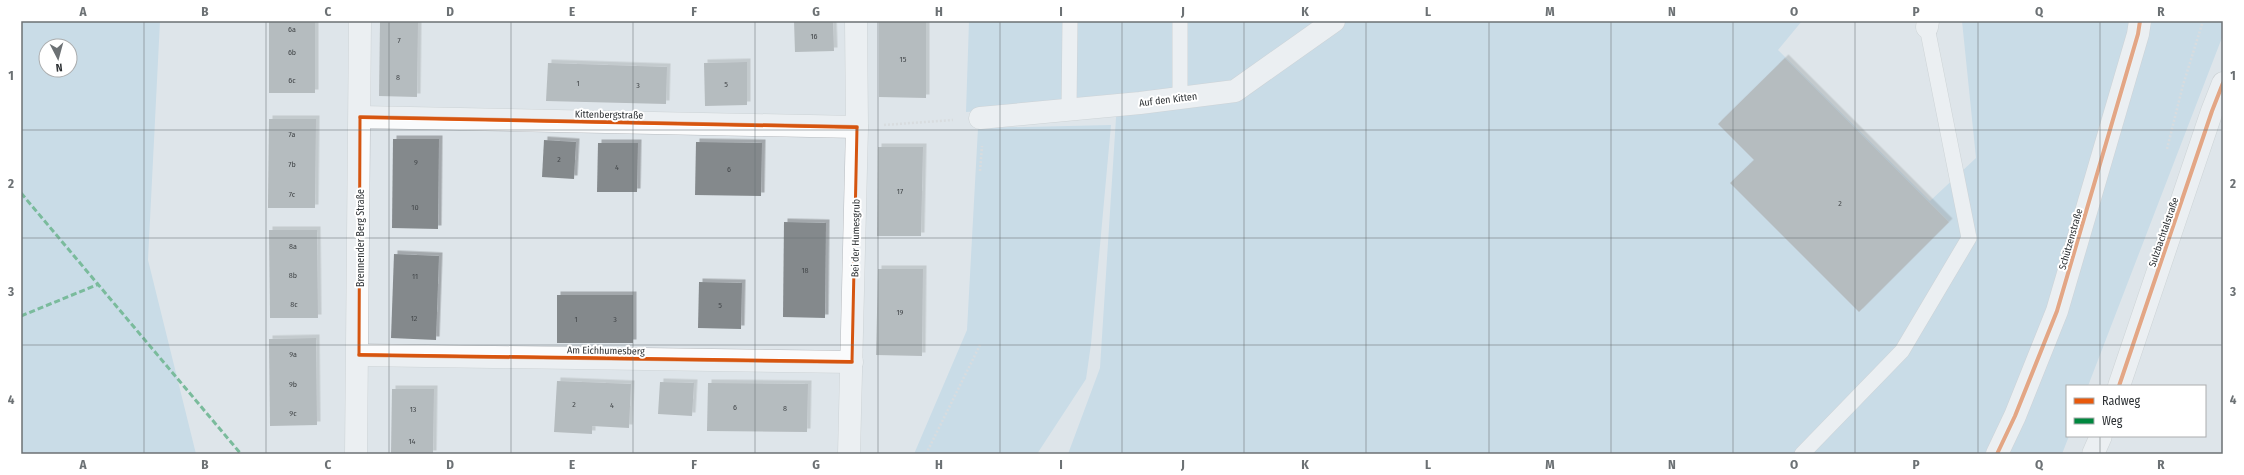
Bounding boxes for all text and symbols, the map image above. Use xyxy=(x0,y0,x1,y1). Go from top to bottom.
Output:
text: A xyxy=(78,4,87,19)
text: B xyxy=(201,4,209,19)
text: C xyxy=(325,4,332,19)
text: D xyxy=(446,4,454,19)
text: E xyxy=(569,4,575,19)
text: F xyxy=(691,4,697,19)
text: G xyxy=(812,4,820,19)
text: H xyxy=(935,4,943,19)
text: I xyxy=(1059,4,1063,19)
text: J xyxy=(1180,4,1185,19)
text: K xyxy=(1301,4,1309,19)
text: L xyxy=(1425,4,1431,19)
text: M xyxy=(1545,4,1555,19)
text: N xyxy=(1668,4,1676,19)
text: O xyxy=(1790,4,1798,19)
text: P xyxy=(1912,4,1920,19)
text: Q xyxy=(2035,4,2044,19)
text: R xyxy=(2157,4,2165,19)
house number: 6a xyxy=(288,25,296,34)
house number: 16 xyxy=(810,32,818,41)
house number: 7 xyxy=(397,36,401,45)
north arrow xyxy=(38,38,78,78)
house number: 6b xyxy=(288,48,296,57)
house number: 15 xyxy=(900,55,907,64)
text: N xyxy=(55,61,63,74)
text: 1 xyxy=(8,68,14,83)
text: 1 xyxy=(2230,68,2236,83)
house number: 8 xyxy=(396,73,400,82)
house number: 6c xyxy=(288,76,296,85)
house number: 1 xyxy=(576,79,580,88)
house number: 5 xyxy=(724,80,728,89)
house number: 3 xyxy=(636,81,640,90)
street label: Auf den Kitten xyxy=(1138,90,1198,109)
street label: Kittenbergstraße xyxy=(575,108,643,122)
house number: 7a xyxy=(289,130,296,139)
house number: 2 xyxy=(557,155,561,164)
house number: 9 xyxy=(414,158,418,167)
house number: 7b xyxy=(288,160,296,169)
house number: 4 xyxy=(615,163,619,172)
house number: 6 xyxy=(727,165,731,174)
text: 2 xyxy=(7,176,14,191)
text: 2 xyxy=(2229,176,2236,191)
house number: 17 xyxy=(897,187,904,196)
street label: Brennender Berg Straße xyxy=(355,189,367,287)
house number: 7c xyxy=(289,190,296,199)
street label: Sulzbachtalstraße xyxy=(2146,196,2182,269)
street label: Bei der Humesgrub xyxy=(849,199,863,277)
house number: 2 xyxy=(1838,199,1842,208)
house number: 10 xyxy=(411,203,419,212)
street label: Schützenstraße xyxy=(2057,207,2085,271)
house number: 8a xyxy=(289,242,297,251)
house number: 18 xyxy=(801,266,809,275)
house number: 8b xyxy=(289,271,297,280)
house number: 11 xyxy=(412,272,418,281)
text: 3 xyxy=(7,284,14,299)
text: 3 xyxy=(2229,284,2236,299)
house number: 8c xyxy=(290,300,298,309)
house number: 5 xyxy=(718,301,722,310)
house number: 19 xyxy=(896,308,904,317)
house number: 12 xyxy=(411,314,418,323)
house number: 1 xyxy=(574,315,578,324)
house number: 3 xyxy=(613,315,617,324)
street label: Am Eichhumesberg xyxy=(567,344,645,358)
house number: 9a xyxy=(289,350,297,359)
house number: 9b xyxy=(289,380,297,389)
legend xyxy=(2066,385,2206,437)
text: 4 xyxy=(8,392,15,407)
text: 4 xyxy=(2230,392,2237,407)
text: Radweg xyxy=(2102,394,2141,408)
house number: 2 xyxy=(572,400,576,409)
house number: 4 xyxy=(610,401,614,410)
house number: 6 xyxy=(733,403,737,412)
house number: 8 xyxy=(783,404,787,413)
house number: 13 xyxy=(410,405,417,414)
house number: 9c xyxy=(289,409,297,418)
text: Weg xyxy=(2102,414,2123,428)
house number: 14 xyxy=(409,437,416,446)
text: A xyxy=(78,457,87,472)
text: B xyxy=(201,457,209,472)
text: C xyxy=(325,457,332,472)
text: D xyxy=(446,457,454,472)
text: E xyxy=(569,457,575,472)
text: F xyxy=(691,457,697,472)
text: G xyxy=(812,457,820,472)
text: H xyxy=(935,457,943,472)
text: I xyxy=(1059,457,1063,472)
text: J xyxy=(1180,457,1185,472)
text: K xyxy=(1301,457,1309,472)
text: L xyxy=(1425,457,1431,472)
text: M xyxy=(1545,457,1555,472)
text: N xyxy=(1668,457,1676,472)
text: O xyxy=(1790,457,1798,472)
text: P xyxy=(1912,457,1920,472)
text: Q xyxy=(2035,457,2044,472)
text: R xyxy=(2157,457,2165,472)

